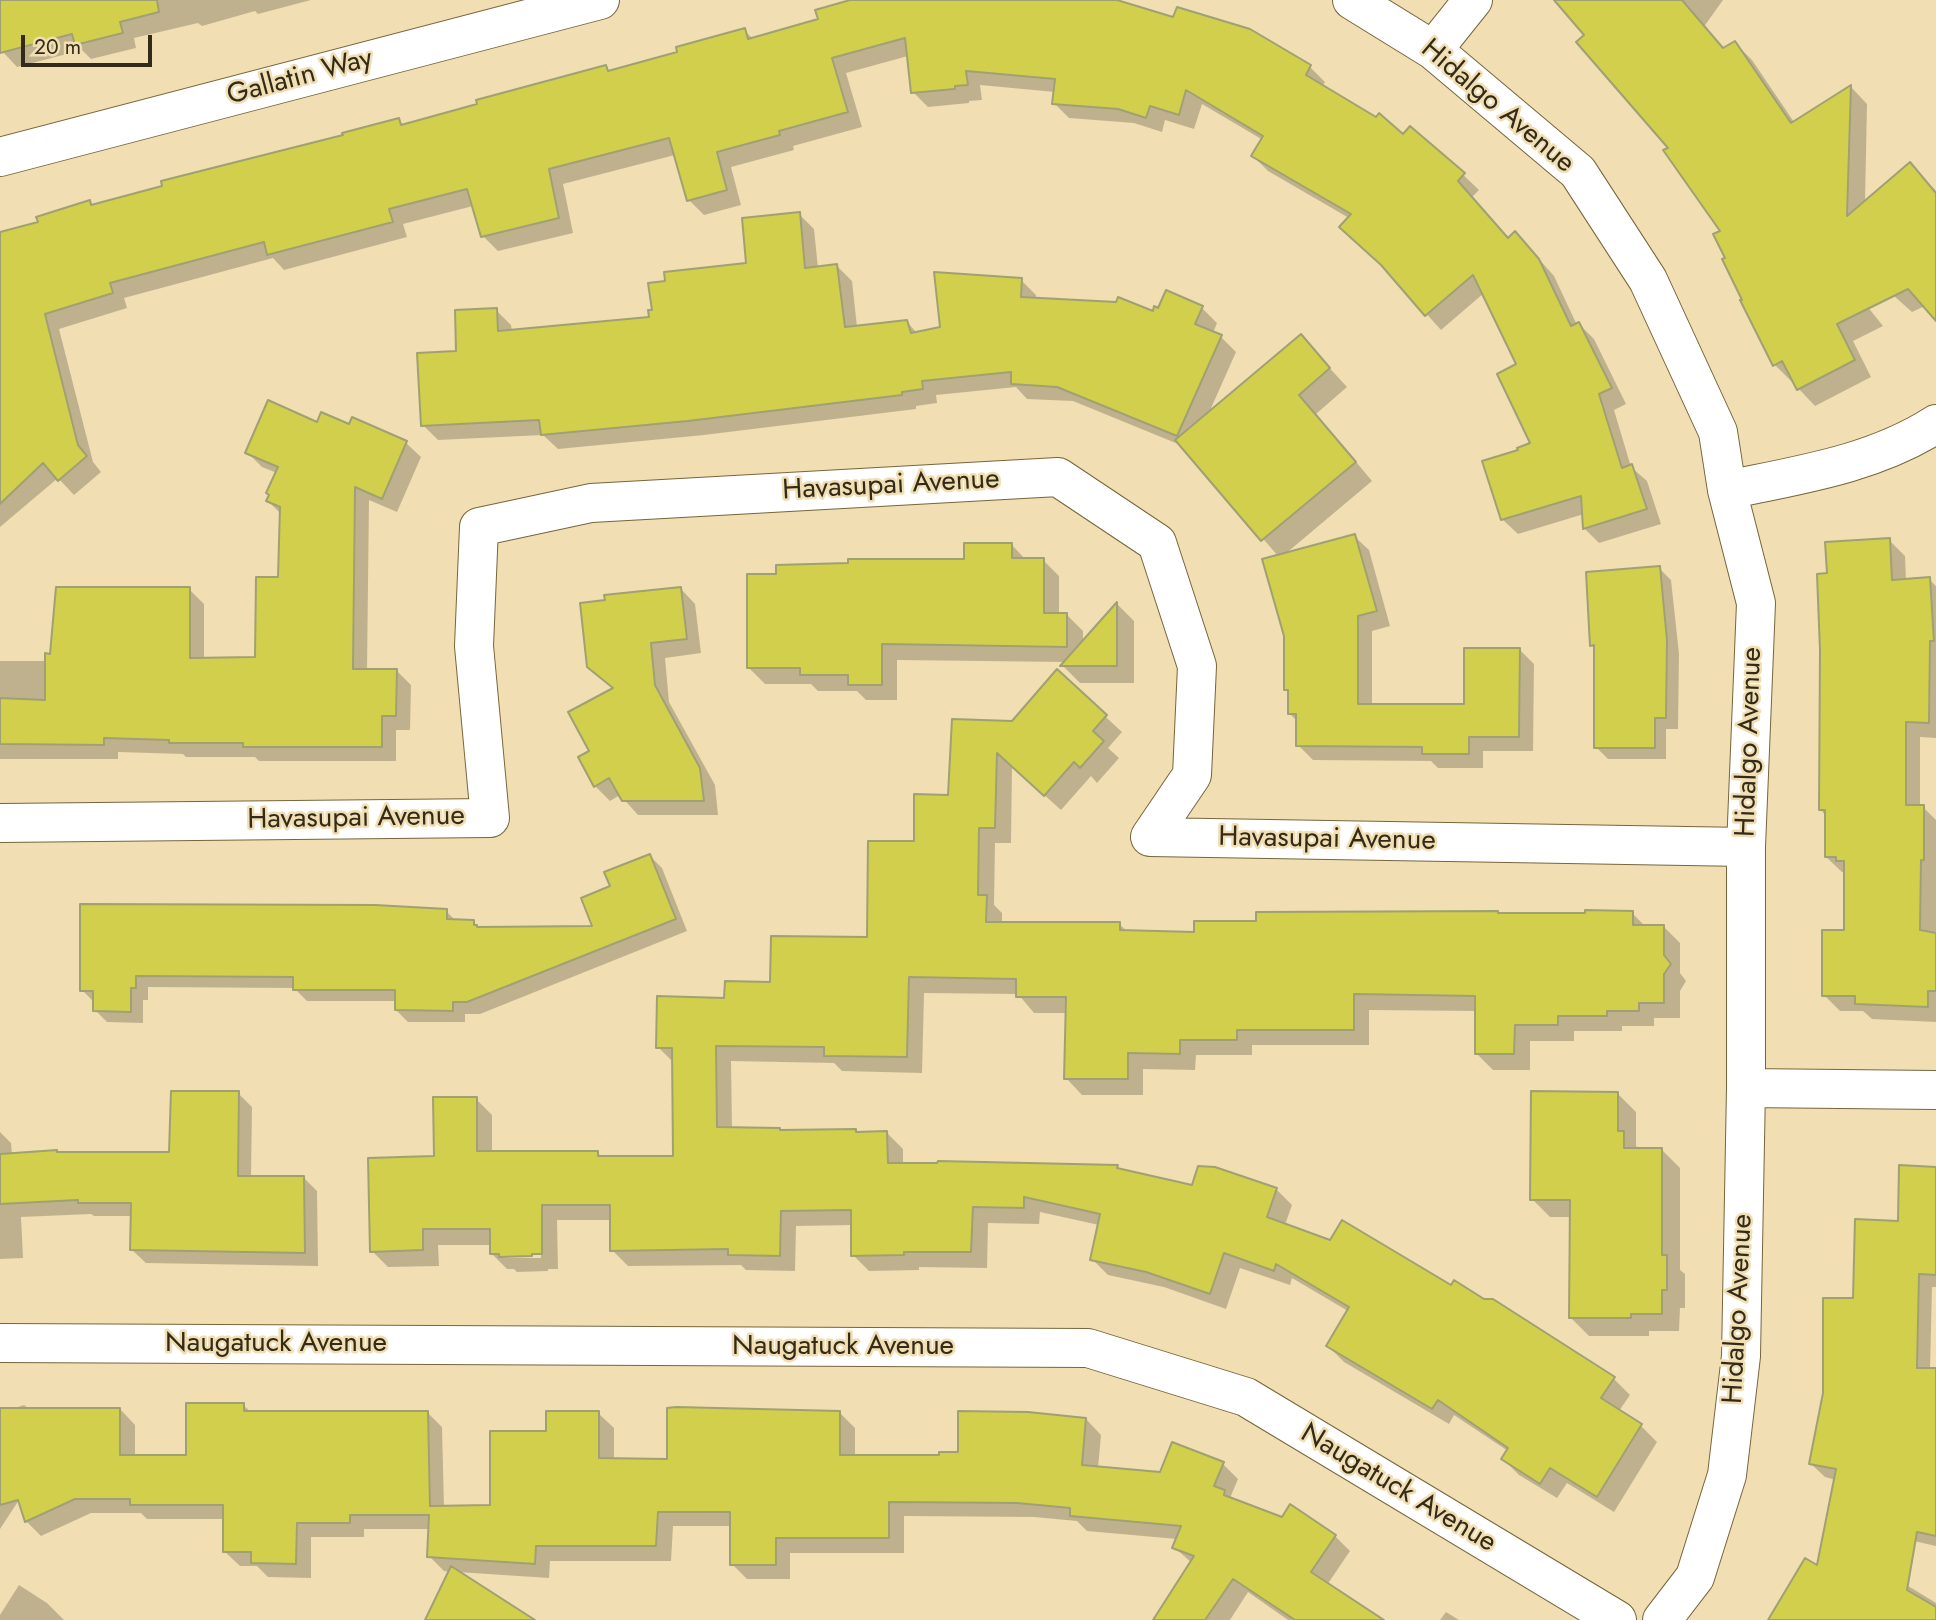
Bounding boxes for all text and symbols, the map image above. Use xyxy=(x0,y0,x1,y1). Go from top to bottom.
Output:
scale bar xyxy=(24,21,156,65)
text: 20 m xyxy=(34,32,81,62)
street label: Hidalgo Avenue xyxy=(1413,33,1581,181)
street label: Gallatin Way xyxy=(224,42,376,114)
street label: Havasupai Avenue xyxy=(782,464,1000,508)
street label: Hidalgo Avenue xyxy=(1730,646,1770,838)
street label: Havasupai Avenue xyxy=(247,800,465,838)
street label: Havasupai Avenue xyxy=(1218,821,1436,859)
street label: Hidalgo Avenue xyxy=(1717,1213,1761,1405)
street label: Naugatuck Avenue xyxy=(165,1327,387,1361)
street label: Naugatuck Avenue xyxy=(732,1330,954,1364)
street label: Naugatuck Avenue xyxy=(1294,1417,1502,1561)

